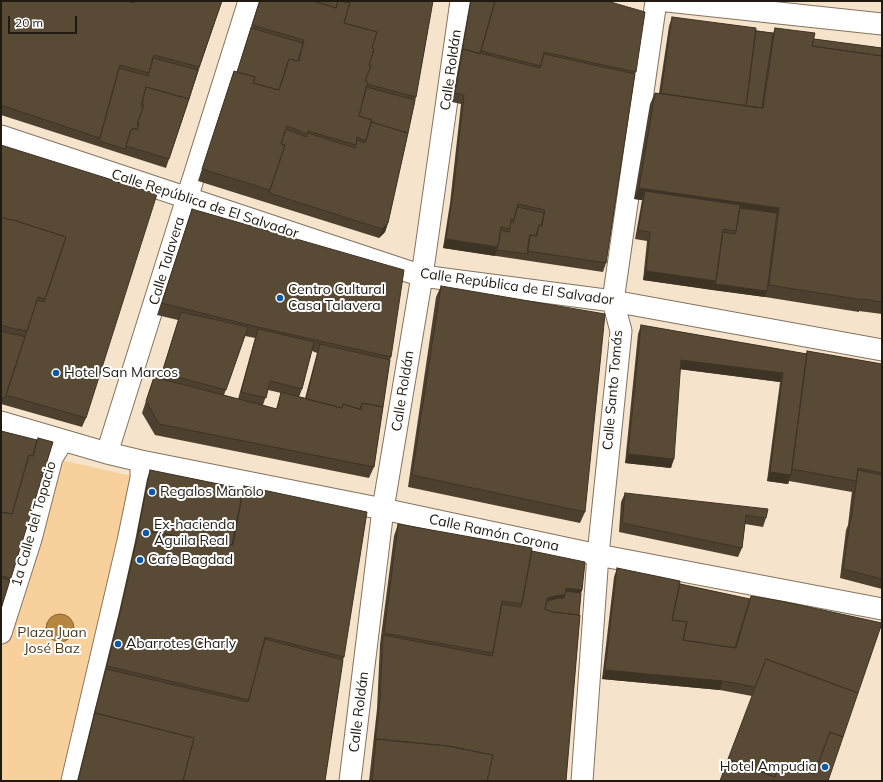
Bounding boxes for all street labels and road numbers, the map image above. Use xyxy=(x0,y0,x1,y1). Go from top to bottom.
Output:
street label: Calle Roldán xyxy=(437,28,465,112)
street label: Calle República de El Salvador xyxy=(109,166,301,242)
street label: Calle Talavera xyxy=(146,215,188,307)
street label: Calle República de El Salvador xyxy=(419,265,615,309)
street label: Calle Santo Tomás xyxy=(599,329,627,451)
street label: Calle Roldán xyxy=(388,349,418,433)
street label: 1a Calle del Topacio xyxy=(8,459,60,589)
street label: Calle Ramón Corona xyxy=(427,511,561,555)
street label: Calle Roldán xyxy=(346,671,372,753)

